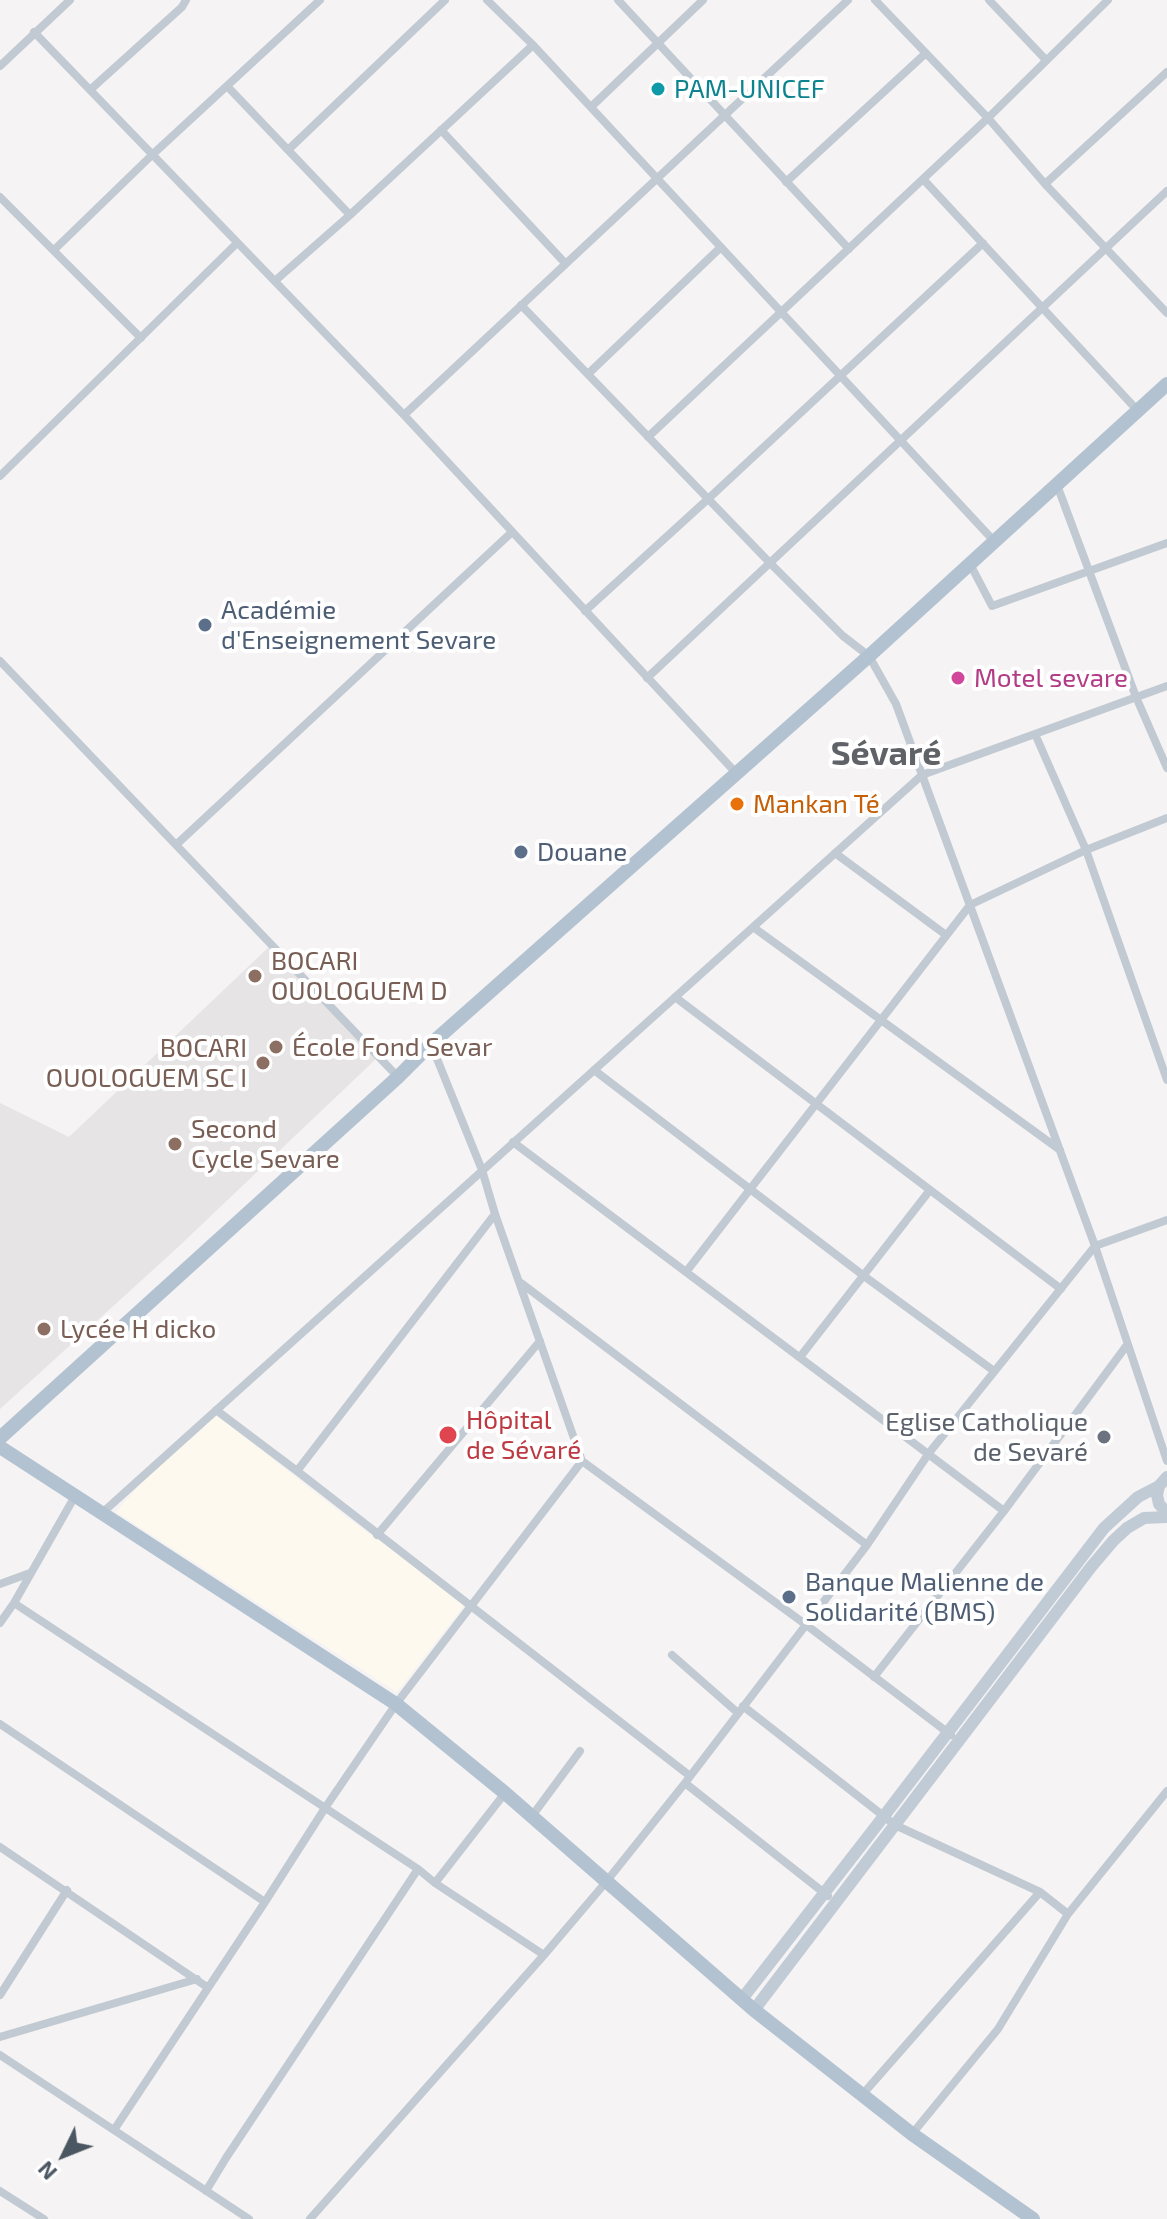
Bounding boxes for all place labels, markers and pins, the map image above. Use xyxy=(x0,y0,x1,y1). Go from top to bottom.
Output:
place label: PAM-UNICEF xyxy=(674,73,825,105)
marker: PAM-UNICEF xyxy=(649,80,667,98)
place label: Académie d'Enseignement Sevare xyxy=(221,594,496,656)
marker: Académie d'Enseignement Sevare xyxy=(196,616,214,634)
place label: Motel sevare xyxy=(974,662,1128,694)
marker: Motel sevare xyxy=(949,669,967,687)
place label: Mankan Té xyxy=(753,788,880,820)
marker: Mankan Té xyxy=(728,795,746,813)
place label: Douane xyxy=(537,836,627,868)
marker: Douane xyxy=(512,843,530,861)
place label: BOCARI OUOLOGUEM D xyxy=(271,945,447,1006)
marker: BOCARI OUOLOGUEM D xyxy=(246,967,264,985)
place label: École Fond Sevar xyxy=(292,1031,492,1063)
place label: BOCARI OUOLOGUEM SC I xyxy=(46,1032,247,1094)
marker: École Fond Sevar xyxy=(267,1038,285,1056)
marker: BOCARI OUOLOGUEM SC I xyxy=(254,1054,272,1072)
place label: Second Cycle Sevare xyxy=(191,1113,340,1174)
marker: Second Cycle Sevare xyxy=(166,1135,184,1153)
place label: Lycée H dicko xyxy=(60,1313,216,1345)
marker: Lycée H dicko xyxy=(35,1320,53,1338)
place label: Hôpital de Sévaré xyxy=(466,1404,581,1466)
place label: Eglise Catholique de Sevaré xyxy=(885,1406,1088,1468)
marker: Hôpital de Sévaré xyxy=(437,1424,459,1446)
marker: Eglise Catholique de Sevaré xyxy=(1095,1428,1113,1446)
place label: Banque Malienne de Solidarité (BMS) xyxy=(805,1566,1044,1628)
marker: Banque Malienne de Solidarité (BMS) xyxy=(780,1588,798,1606)

